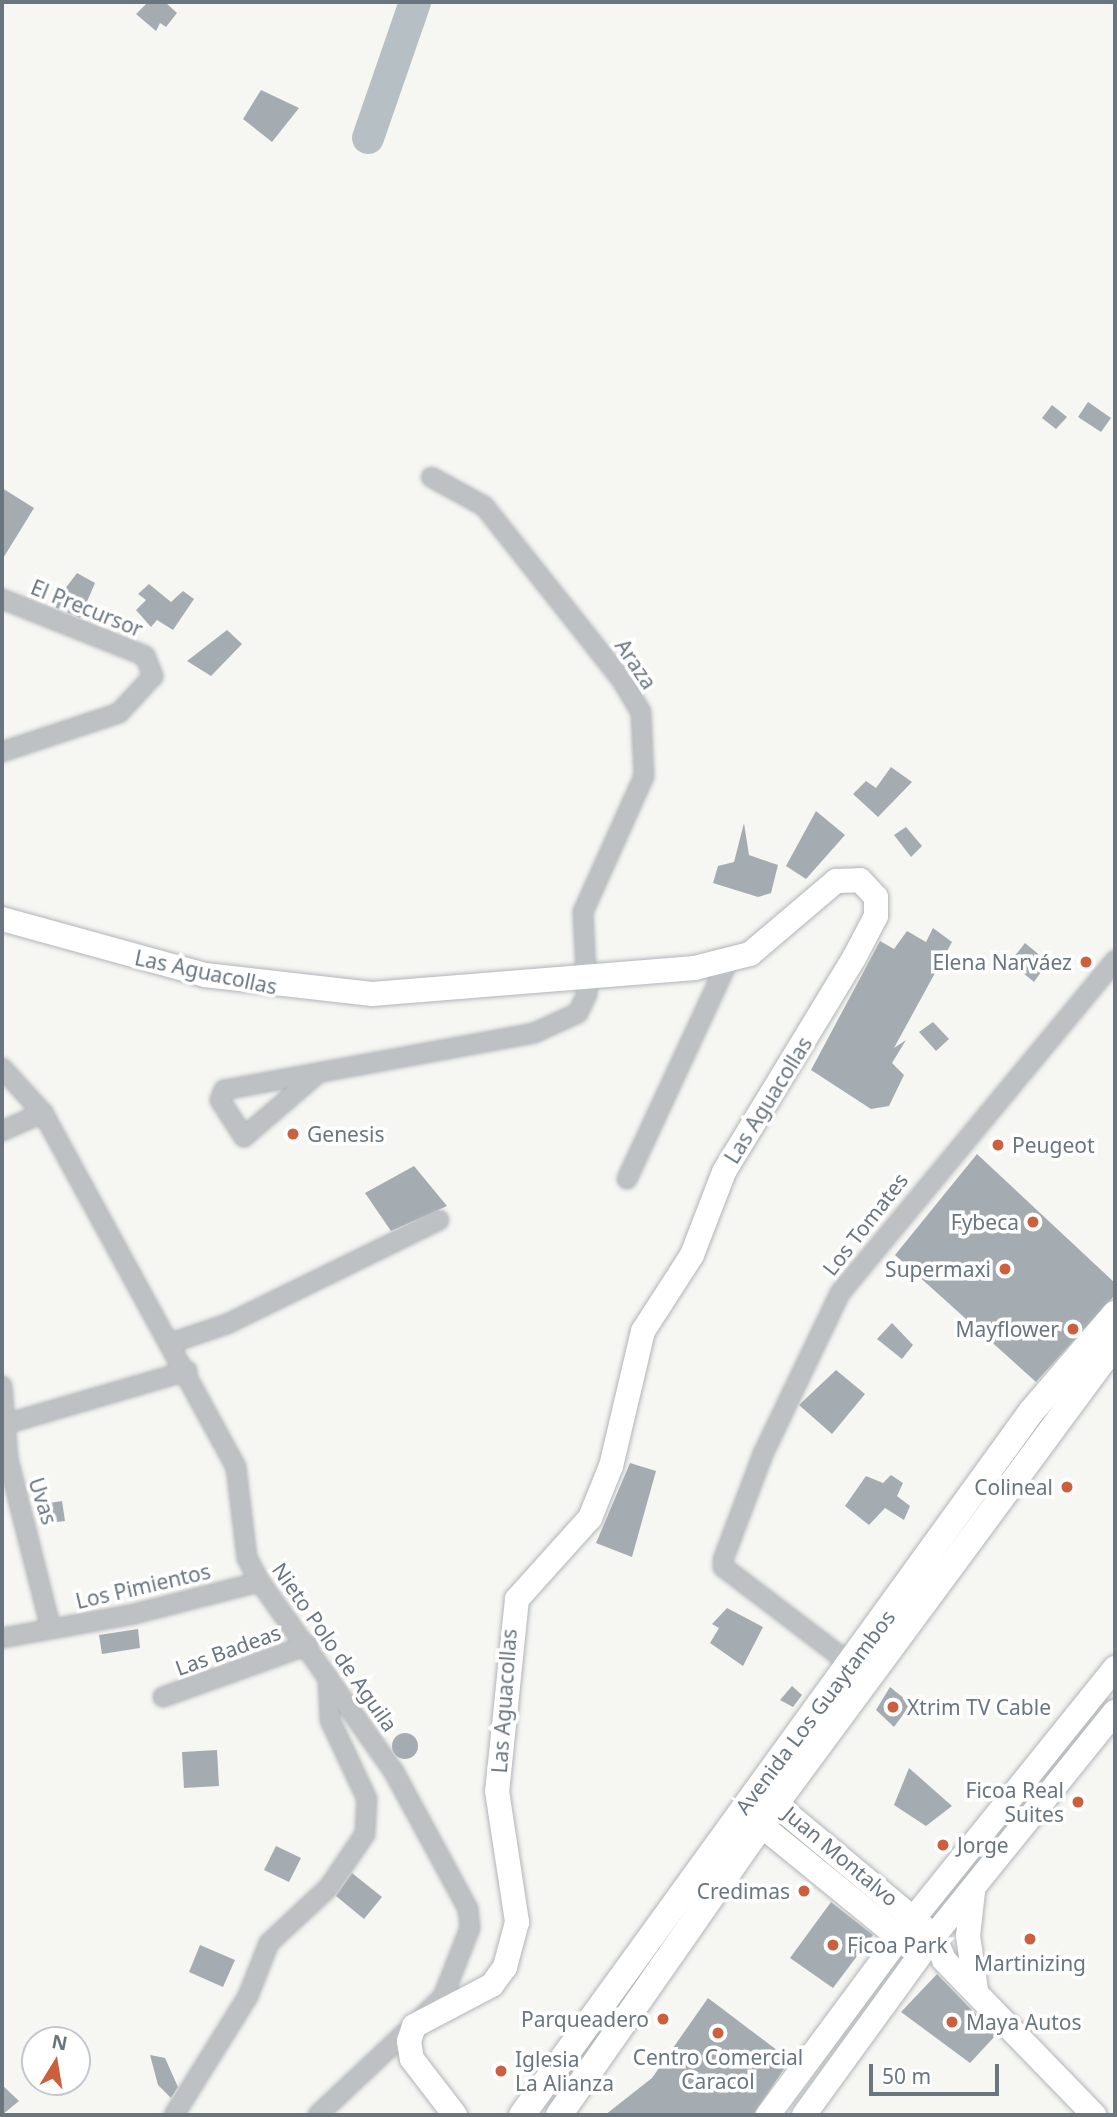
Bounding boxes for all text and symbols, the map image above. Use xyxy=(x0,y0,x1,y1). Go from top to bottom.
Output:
street label: El Precursor xyxy=(27,574,147,642)
street label: Araza xyxy=(610,634,662,694)
street label: Las Aguacollas xyxy=(133,945,279,999)
place label: Elena Narváez xyxy=(932,949,1072,975)
marker: Elena Narváez xyxy=(1078,954,1094,970)
street label: Las Aguacollas xyxy=(719,1032,817,1168)
place label: Genesis xyxy=(307,1121,384,1147)
marker: Genesis xyxy=(285,1126,301,1142)
place label: Peugeot xyxy=(1012,1132,1095,1158)
marker: Peugeot xyxy=(990,1137,1006,1153)
street label: Los Tomates xyxy=(817,1168,913,1280)
place label: Fybeca xyxy=(951,1209,1019,1235)
marker: Fybeca xyxy=(1025,1214,1041,1230)
place label: Supermaxi xyxy=(885,1256,991,1282)
marker: Supermaxi xyxy=(997,1261,1013,1277)
place label: Mayflower xyxy=(956,1316,1059,1342)
marker: Mayflower xyxy=(1065,1321,1081,1337)
street label: Uvas xyxy=(24,1474,62,1528)
place label: Colineal xyxy=(974,1474,1053,1500)
marker: Colineal xyxy=(1059,1479,1075,1495)
street label: Los Pimientos xyxy=(73,1558,213,1614)
street label: Nieto Polo de Aguila xyxy=(267,1558,403,1736)
street label: Avenida Los Guaytambos xyxy=(730,1605,900,1819)
street label: Las Badeas xyxy=(172,1619,284,1681)
street label: Las Aguacollas xyxy=(486,1628,522,1774)
place label: Xtrim TV Cable xyxy=(907,1694,1051,1720)
marker: Xtrim TV Cable xyxy=(885,1699,901,1715)
place label: Ficoa Real Suites xyxy=(966,1777,1064,1827)
marker: Ficoa Real Suites xyxy=(1070,1794,1086,1810)
street label: Juan Montalvo xyxy=(779,1801,903,1911)
place label: Jorge xyxy=(957,1832,1009,1858)
marker: Jorge xyxy=(935,1837,951,1853)
place label: Credimas xyxy=(697,1878,790,1904)
marker: Credimas xyxy=(796,1883,812,1899)
marker: Martinizing xyxy=(1022,1931,1038,1947)
place label: Ficoa Park xyxy=(847,1932,948,1958)
marker: Ficoa Park xyxy=(825,1937,841,1953)
place label: Martinizing xyxy=(974,1950,1086,1976)
place label: Parqueadero xyxy=(521,2006,649,2032)
place label: Maya Autos xyxy=(966,2009,1082,2035)
marker: Parqueadero xyxy=(655,2011,671,2027)
marker: Maya Autos xyxy=(944,2014,960,2030)
marker: Centro Comercial Caracol xyxy=(710,2025,726,2041)
north arrow xyxy=(21,2026,91,2096)
text: N xyxy=(50,2028,70,2057)
place label: Centro Comercial Caracol xyxy=(633,2044,803,2094)
place label: Iglesia La Alianza xyxy=(515,2046,614,2096)
scale bar xyxy=(872,2050,1002,2094)
text: 50 m xyxy=(882,2062,931,2090)
marker: Iglesia La Alianza xyxy=(493,2063,509,2079)

